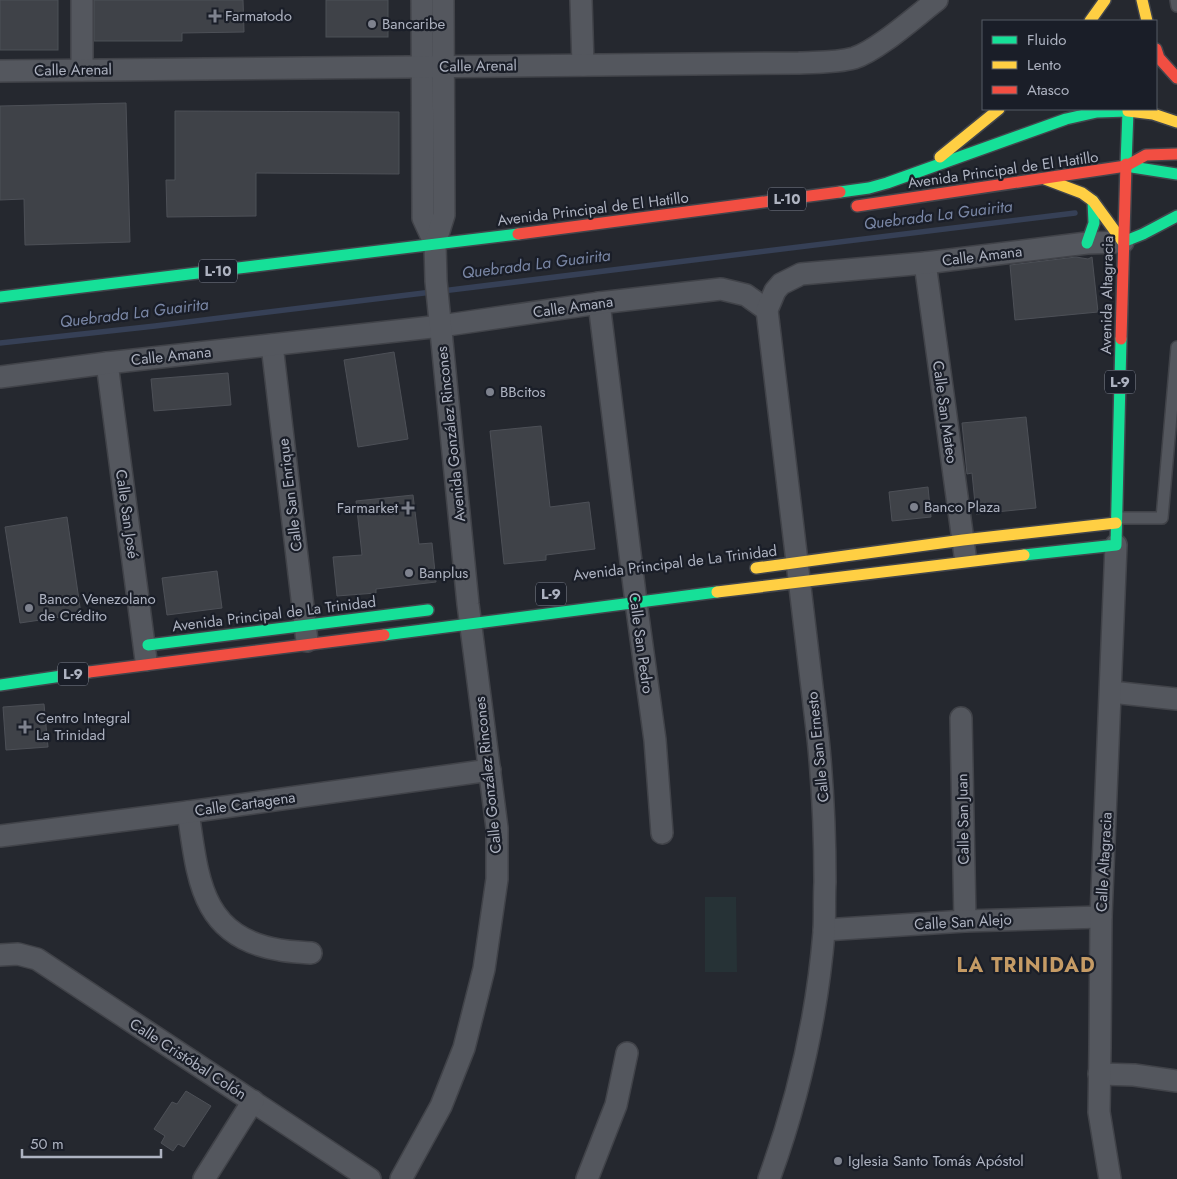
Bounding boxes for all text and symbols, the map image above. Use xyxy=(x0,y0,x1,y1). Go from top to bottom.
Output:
place label: Farmatodo xyxy=(225,5,292,27)
marker: Farmatodo xyxy=(209,10,221,22)
place label: Bancaribe xyxy=(382,13,445,35)
marker: Bancaribe xyxy=(366,18,378,30)
legend xyxy=(982,20,1157,110)
text: Fluido xyxy=(1027,29,1066,51)
street label: Calle Arenal xyxy=(439,54,517,78)
text: Lento xyxy=(1027,54,1061,76)
street label: Calle Arenal xyxy=(34,58,112,82)
text: Atasco xyxy=(1027,79,1069,101)
street label: Avenida Principal de El Hatillo xyxy=(906,146,1100,194)
street label: Avenida Principal de El Hatillo xyxy=(496,186,690,232)
road number: L-10 xyxy=(768,188,806,210)
water label: Quebrada La Guairita xyxy=(862,194,1014,236)
street label: Avenida Altagracia xyxy=(1095,235,1119,355)
street label: Calle Amana xyxy=(941,240,1023,272)
water label: Quebrada La Guairita xyxy=(460,243,612,285)
road number: L-10 xyxy=(199,260,237,282)
street label: Calle Amana xyxy=(532,291,614,323)
water label: Quebrada La Guairita xyxy=(58,292,210,334)
street label: Calle Amana xyxy=(130,341,212,371)
street label: Avenida González Rincones xyxy=(431,345,471,523)
street label: Calle San Mateo xyxy=(927,359,963,465)
road number: L-9 xyxy=(1105,371,1135,394)
place label: BBcitos xyxy=(500,381,546,403)
marker: BBcitos xyxy=(484,386,496,398)
street label: Calle San Enrique xyxy=(272,437,308,553)
street label: Calle San José xyxy=(110,468,144,560)
place label: Banco Plaza xyxy=(924,496,1000,518)
place label: Farmarket xyxy=(337,497,398,519)
marker: Banco Plaza xyxy=(908,501,920,513)
marker: Farmarket xyxy=(402,502,414,514)
street label: Avenida Principal de La Trinidad xyxy=(572,540,778,586)
place label: Banplus xyxy=(419,562,468,584)
marker: Banplus xyxy=(403,567,415,579)
road number: L-9 xyxy=(536,582,566,606)
place label: Banco Venezolano de Crédito xyxy=(39,588,156,627)
street label: Avenida Principal de La Trinidad xyxy=(171,591,377,637)
street label: Calle San Pedro xyxy=(623,591,659,695)
marker: Banco Venezolano de Crédito xyxy=(23,602,35,614)
road number: L-9 xyxy=(58,662,88,686)
street label: Calle San Ernesto xyxy=(801,691,835,803)
street label: Calle González Rincones xyxy=(469,695,507,855)
place label: Centro Integral La Trinidad xyxy=(36,707,130,746)
marker: Centro Integral La Trinidad xyxy=(18,720,32,734)
street label: Calle San Juan xyxy=(951,773,975,865)
street label: Calle Cartagena xyxy=(193,786,297,822)
street label: Calle Altagracia xyxy=(1090,812,1118,912)
street label: Calle San Alejo xyxy=(914,908,1012,936)
district label: LA TRINIDAD xyxy=(956,951,1096,980)
street label: Calle Cristóbal Colón xyxy=(125,1013,251,1105)
scale bar xyxy=(22,1126,161,1158)
text: 50 m xyxy=(30,1133,64,1155)
place label: Iglesia Santo Tomás Apóstol xyxy=(848,1150,1024,1172)
marker: Iglesia Santo Tomás Apóstol xyxy=(832,1155,844,1167)

